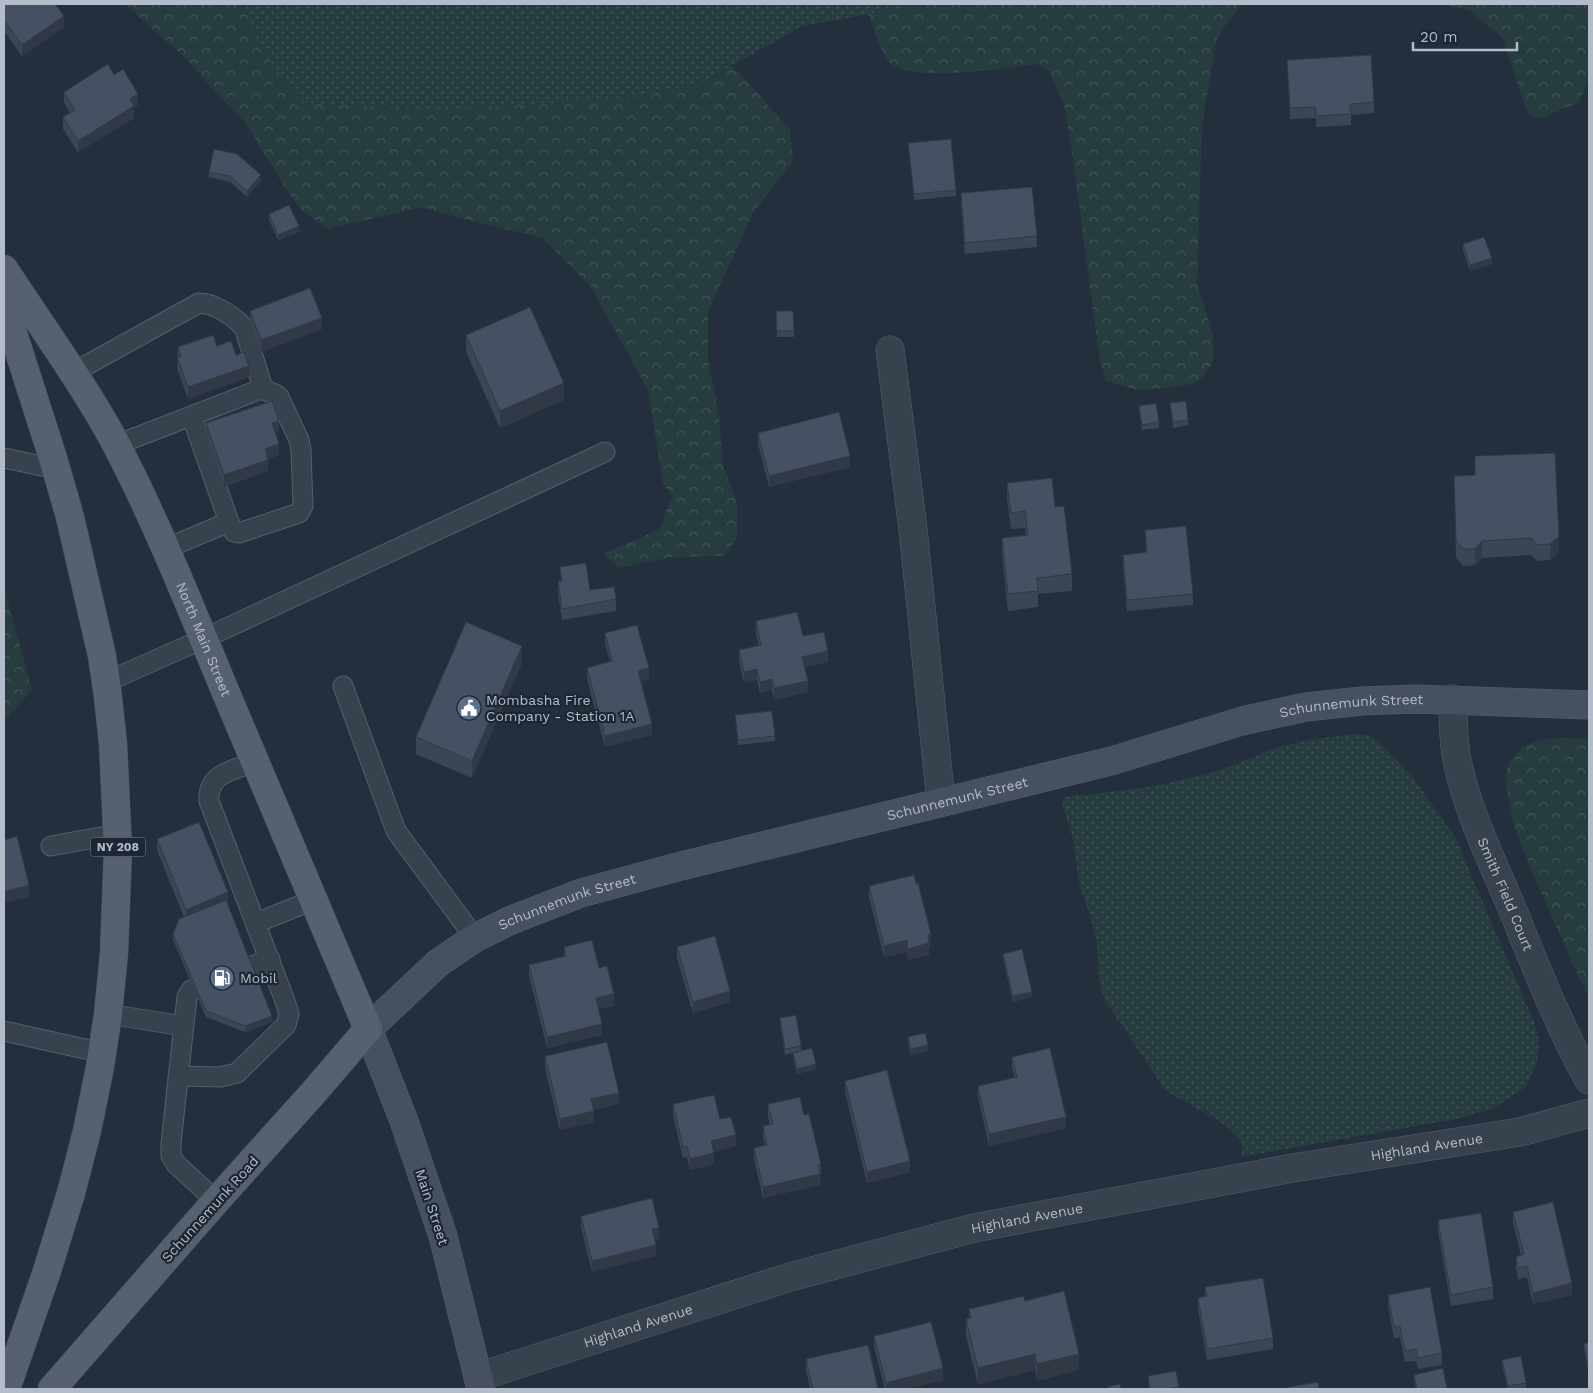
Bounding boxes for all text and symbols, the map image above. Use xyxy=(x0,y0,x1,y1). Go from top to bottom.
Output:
scale bar xyxy=(1413,20,1517,52)
text: 20 m xyxy=(1420,28,1458,46)
street label: North Main Street xyxy=(173,580,235,699)
street label: Schunnemunk Street xyxy=(1278,691,1424,721)
place label: Mombasha Fire Company - Station 1A xyxy=(486,692,634,724)
public building icon: Mombasha Fire Company - Station 1A xyxy=(456,695,482,721)
street label: Schunnemunk Street xyxy=(885,774,1030,823)
street label: Smith Field Court xyxy=(1475,835,1536,953)
road number: NY 208 xyxy=(90,838,146,856)
street label: Schunnemunk Street xyxy=(495,870,638,933)
fuel station icon: Mobil xyxy=(209,965,235,991)
place label: Mobil xyxy=(240,970,278,986)
street label: Highland Avenue xyxy=(1369,1130,1484,1164)
street label: Schunnemunk Road xyxy=(158,1153,262,1265)
street label: Main Street xyxy=(412,1167,452,1247)
street label: Highland Avenue xyxy=(970,1200,1084,1236)
street label: Highland Avenue xyxy=(581,1301,695,1351)

